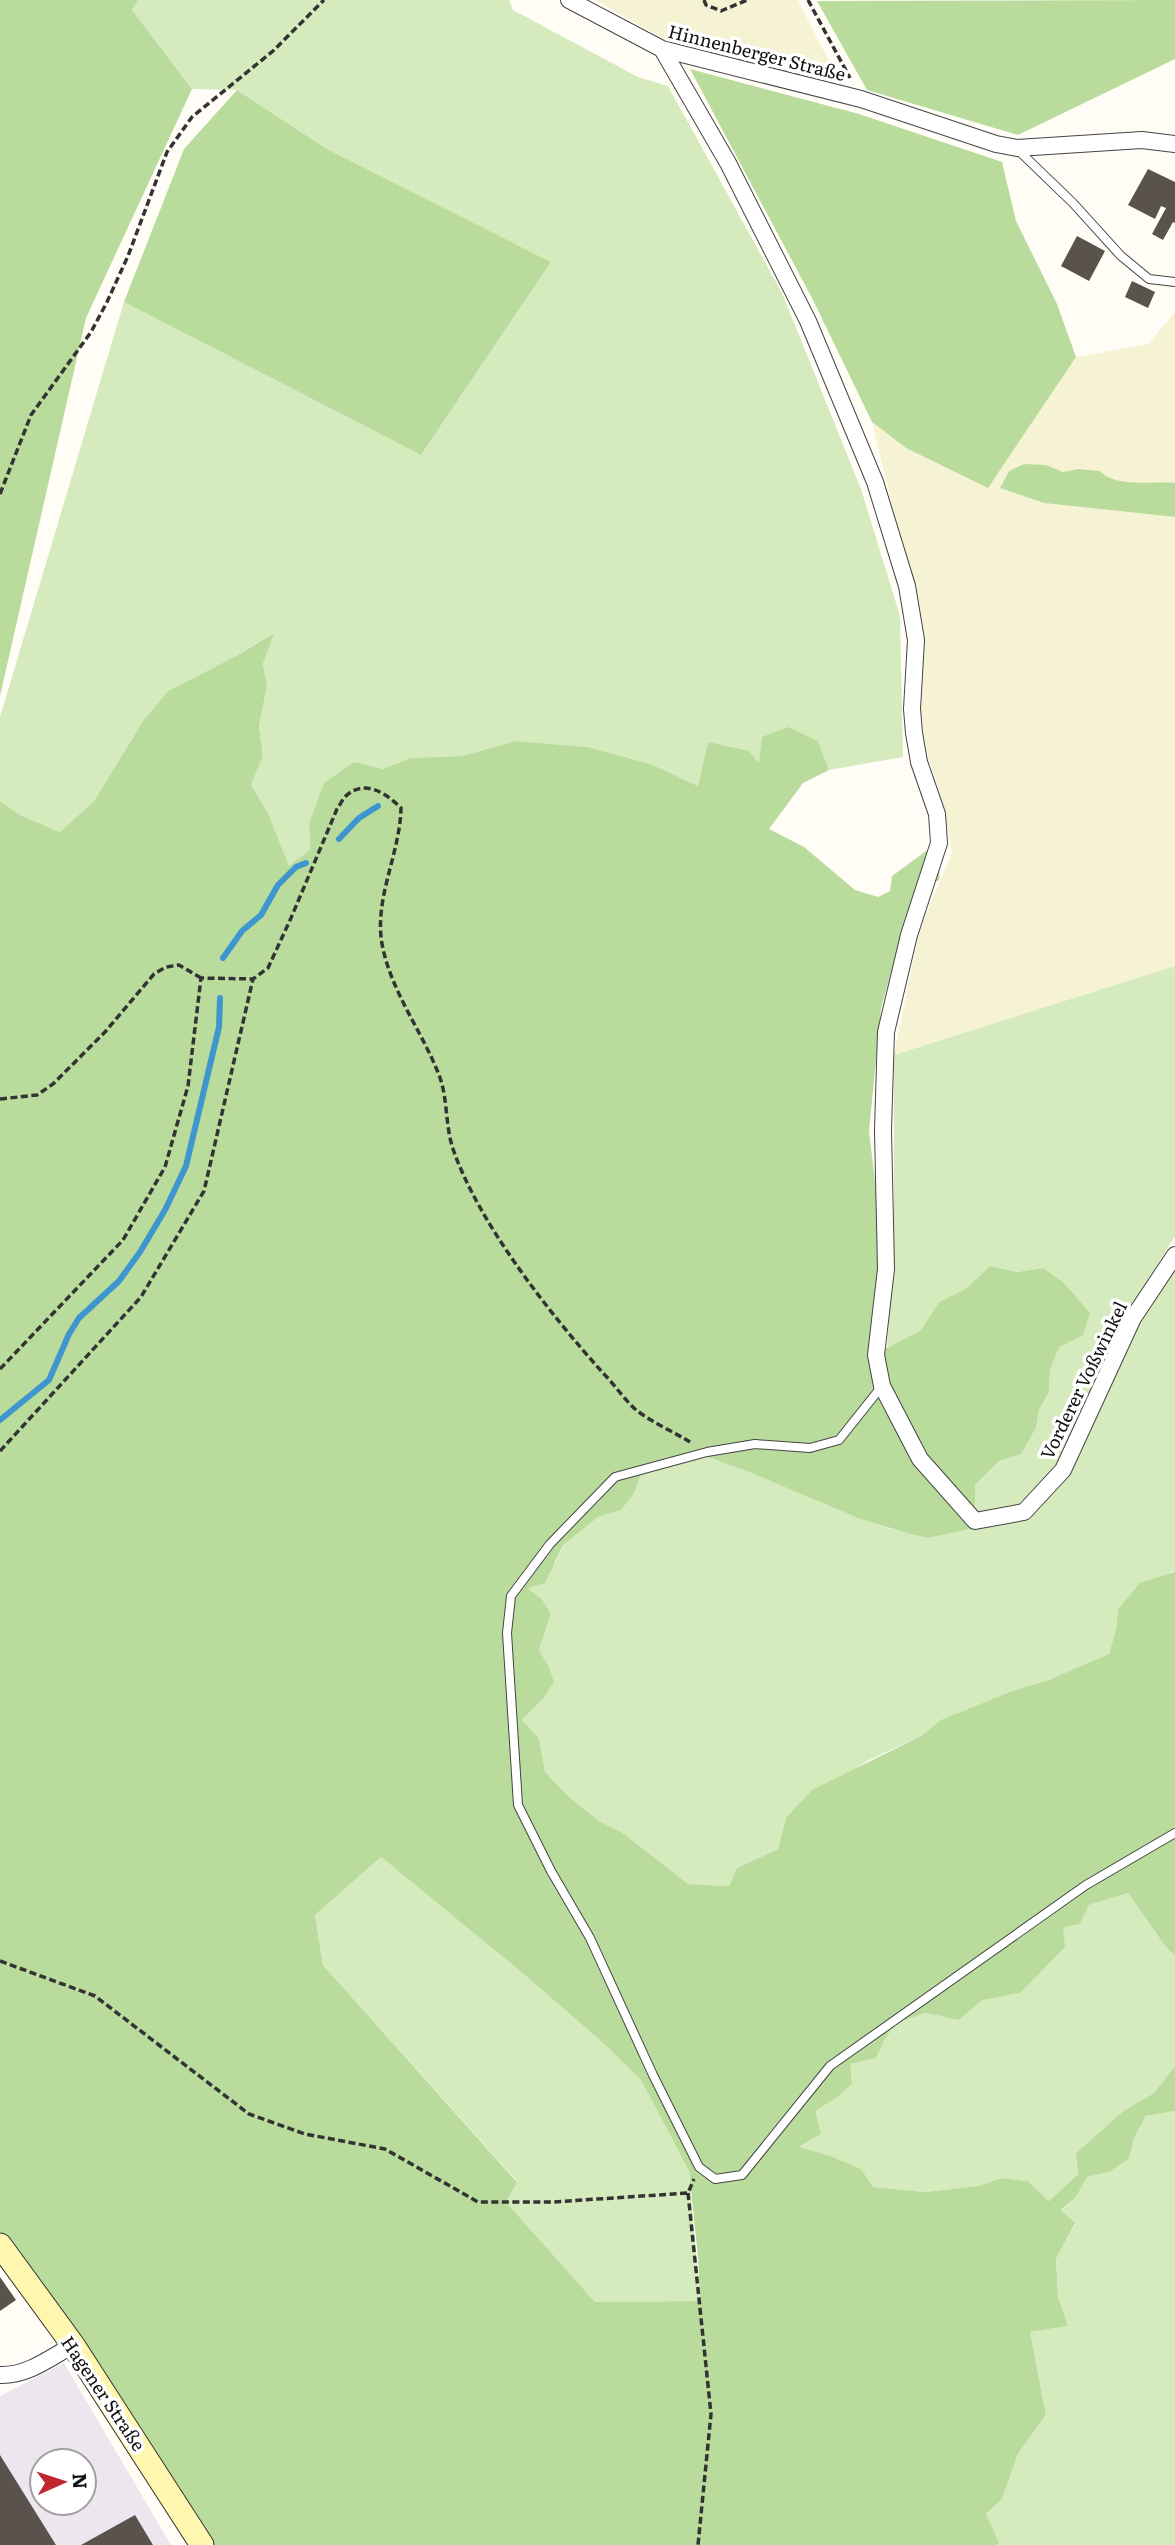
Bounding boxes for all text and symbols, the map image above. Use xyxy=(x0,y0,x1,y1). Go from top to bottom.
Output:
street label: Hinnenberger Straße xyxy=(665,17,849,87)
street label: Vorderer Voßwinkel xyxy=(1033,1296,1133,1464)
street label: Hagener Straße xyxy=(55,2330,153,2456)
north arrow xyxy=(28,2447,98,2517)
text: N xyxy=(67,2472,95,2490)

